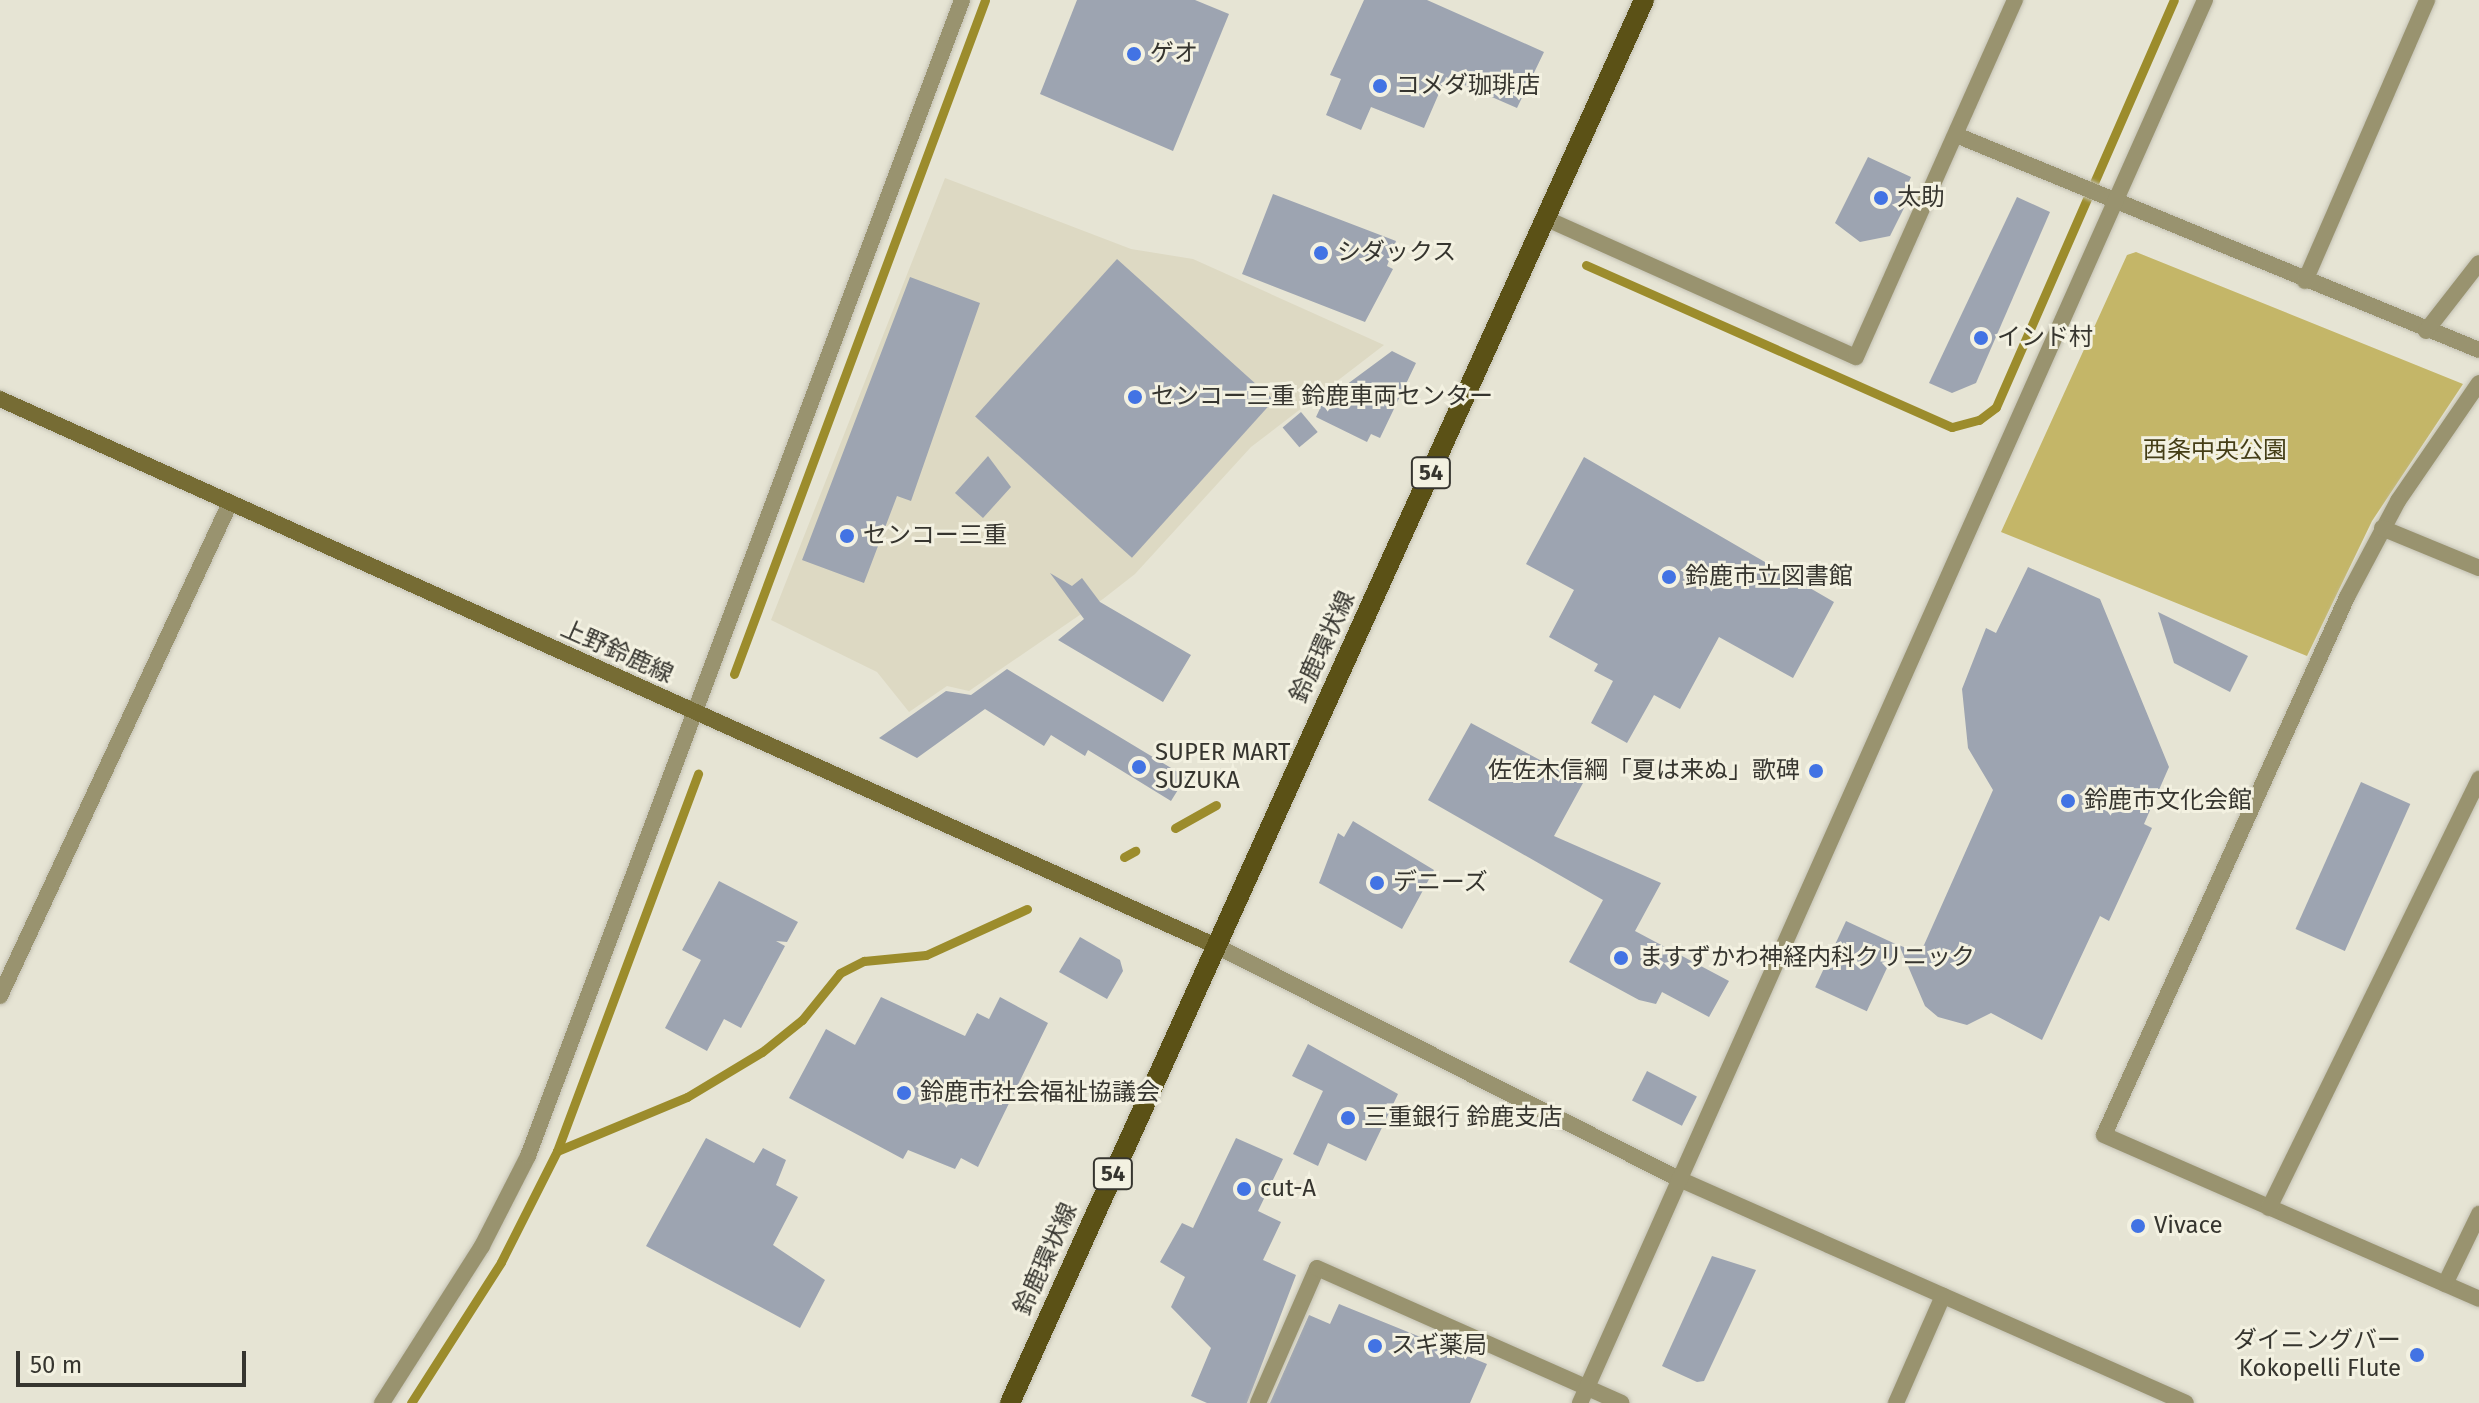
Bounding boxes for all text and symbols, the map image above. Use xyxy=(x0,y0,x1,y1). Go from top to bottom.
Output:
place label: ゲオ xyxy=(1150,40,1198,68)
marker: ゲオ xyxy=(1125,45,1143,63)
place label: コメダ珈琲店 xyxy=(1396,72,1540,100)
marker: コメダ珈琲店 xyxy=(1371,77,1389,95)
place label: 太助 xyxy=(1897,184,1945,212)
marker: 太助 xyxy=(1872,189,1890,207)
place label: シダックス xyxy=(1337,239,1457,267)
marker: シダックス xyxy=(1312,244,1330,262)
place label: インド村 xyxy=(1997,324,2093,352)
marker: インド村 xyxy=(1972,329,1990,347)
place label: センコー三重 鈴鹿車両センター xyxy=(1151,383,1493,411)
marker: センコー三重 鈴鹿車両センター xyxy=(1126,388,1144,406)
park label: 西条中央公園 xyxy=(2143,437,2287,465)
road number: 54 xyxy=(1409,455,1453,491)
place label: センコー三重 xyxy=(863,522,1007,550)
marker: センコー三重 xyxy=(838,527,856,545)
place label: 鈴鹿市立図書館 xyxy=(1685,563,1853,591)
marker: 鈴鹿市立図書館 xyxy=(1660,568,1678,586)
street label: 鈴鹿環状線 xyxy=(1285,587,1361,707)
street label: 上野鈴鹿線 xyxy=(556,614,678,690)
place label: SUPER MART SUZUKA xyxy=(1155,739,1291,795)
place label: 佐佐木信綱「夏は来ぬ」歌碑 xyxy=(1488,757,1800,785)
marker: SUPER MART SUZUKA xyxy=(1130,758,1148,776)
marker: 佐佐木信綱「夏は来ぬ」歌碑 xyxy=(1807,762,1825,780)
place label: 鈴鹿市文化会館 xyxy=(2084,787,2252,815)
marker: 鈴鹿市文化会館 xyxy=(2059,792,2077,810)
place label: デニーズ xyxy=(1393,869,1489,897)
marker: デニーズ xyxy=(1368,874,1386,892)
place label: ますずかわ神経内科クリニック xyxy=(1639,944,1975,972)
marker: ますずかわ神経内科クリニック xyxy=(1610,947,1632,969)
place label: 鈴鹿市社会福祉協議会 xyxy=(920,1079,1160,1107)
marker: 鈴鹿市社会福祉協議会 xyxy=(895,1084,913,1102)
place label: 三重銀行 鈴鹿支店 xyxy=(1364,1104,1562,1132)
marker: 三重銀行 鈴鹿支店 xyxy=(1339,1109,1357,1127)
road number: 54 xyxy=(1091,1156,1135,1192)
place label: cut-A xyxy=(1260,1175,1316,1203)
marker: cut-A xyxy=(1235,1180,1253,1198)
street label: 鈴鹿環状線 xyxy=(1008,1198,1084,1320)
place label: Vivace xyxy=(2154,1212,2223,1240)
marker: Vivace xyxy=(2129,1217,2147,1235)
place label: ダイニングバー Kokopelli Flute xyxy=(2233,1327,2401,1383)
place label: スギ薬局 xyxy=(1391,1332,1487,1360)
scale bar xyxy=(20,1335,250,1385)
marker: スギ薬局 xyxy=(1366,1337,1384,1355)
marker: ダイニングバー Kokopelli Flute xyxy=(2408,1346,2426,1364)
text: 50 m xyxy=(30,1351,82,1379)

